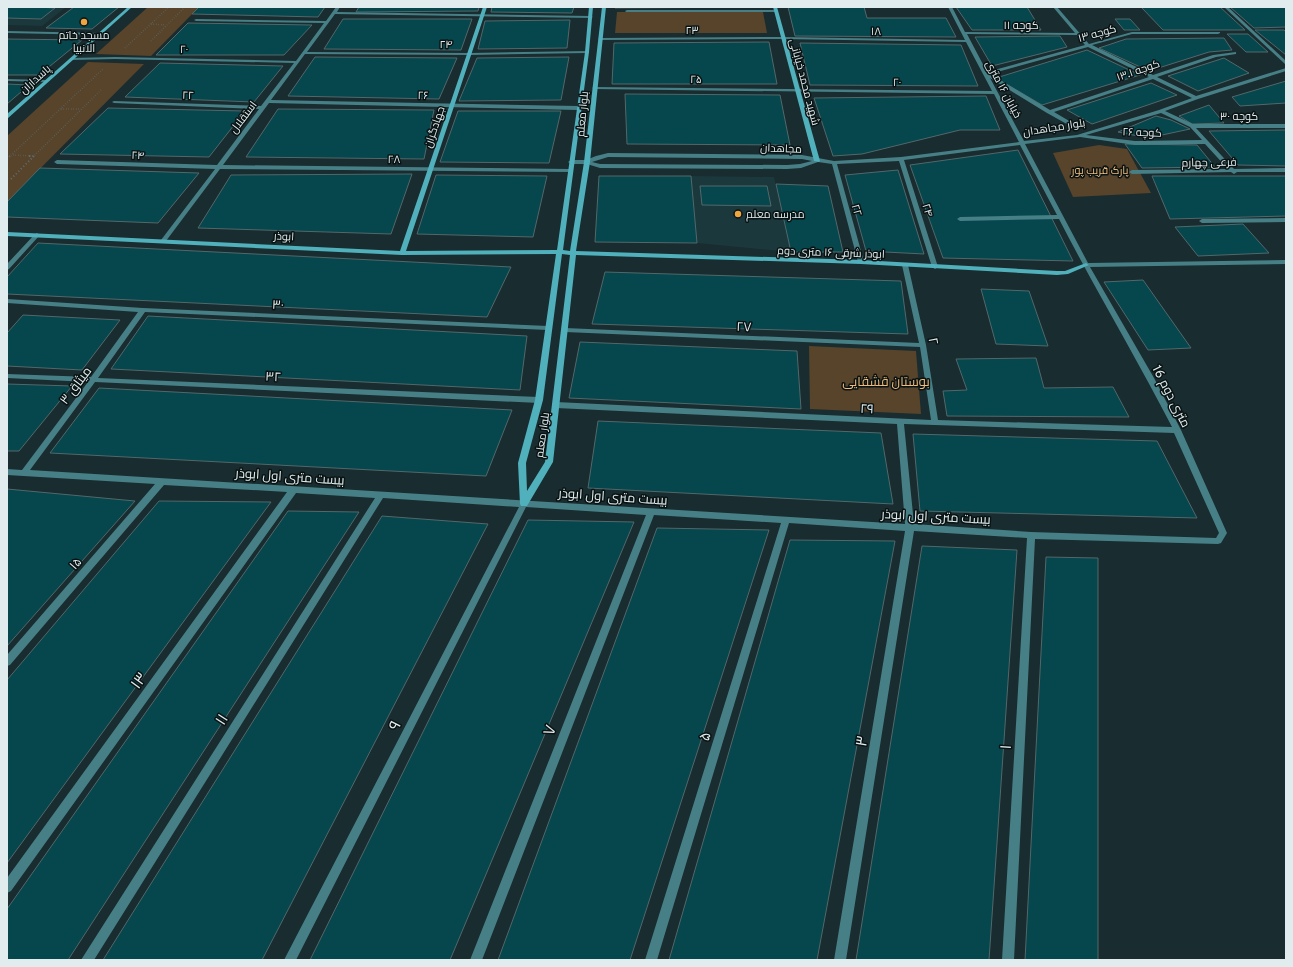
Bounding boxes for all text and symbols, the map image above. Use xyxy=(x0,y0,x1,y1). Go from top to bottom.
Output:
marker: مسجد خاتم الانبیا xyxy=(79,17,89,27)
street label: کوچه ۱۱ xyxy=(1003,19,1039,33)
street label: کوچه ۱۳ xyxy=(1077,22,1118,46)
street label: ۲۳ xyxy=(685,24,699,38)
street label: ۱۸ xyxy=(871,25,881,39)
place label: مسجد خاتم الانبیا xyxy=(58,29,110,56)
street label: شهید محمد خیابانی xyxy=(786,37,822,127)
street label: ۲۴ xyxy=(439,38,453,52)
street label: ۲۰ xyxy=(180,43,188,57)
street label: کوچه ۱۳.۱ xyxy=(1115,57,1162,85)
street label: خیابان ۱۶ متری xyxy=(982,58,1024,121)
street label: پاسداران xyxy=(17,62,54,97)
street label: ۲۵ xyxy=(690,73,702,87)
street label: ۲۰ xyxy=(893,76,901,90)
street label: ۲۲ xyxy=(182,89,194,103)
street label: ۲۶ xyxy=(417,89,429,103)
street label: بلوار معلم xyxy=(574,91,592,138)
street label: استقلال xyxy=(227,99,261,137)
street label: جهادگران xyxy=(421,105,449,150)
street label: کوچه ۳۰ xyxy=(1220,110,1258,124)
street label: بلوار مجاهدان xyxy=(1022,116,1086,140)
street label: کوچه ۲۶ xyxy=(1122,125,1162,141)
street label: مجاهدان xyxy=(760,141,802,157)
street label: ۲۴ xyxy=(131,149,145,163)
street label: ۲۸ xyxy=(388,153,401,167)
street label: فرعی چهارم xyxy=(1181,156,1237,170)
park label: پارک قریب پور xyxy=(1071,164,1129,178)
street label: ۲۴ xyxy=(918,202,936,219)
street label: ۲۲ xyxy=(848,203,864,218)
place label: مدرسه معلم xyxy=(746,208,805,222)
marker: مدرسه معلم xyxy=(733,209,743,219)
street label: ابوذر xyxy=(272,229,295,245)
street label: ابوذر شرقی ۱۶ متری دوم xyxy=(777,244,885,262)
street label: ۳۰ xyxy=(271,298,284,314)
street label: ۲۷ xyxy=(736,320,752,336)
street label: ۲ xyxy=(924,336,941,346)
street label: 16 متری دوم xyxy=(1148,363,1193,431)
street label: میثاق ۳ xyxy=(57,364,96,408)
street label: ۳۲ xyxy=(265,370,281,386)
park label: بوستان قشقایی xyxy=(842,375,930,391)
street label: ۲۹ xyxy=(860,402,874,418)
street label: بلوار معلم xyxy=(533,411,553,459)
street label: بیست متری اول ابوذر xyxy=(234,466,345,490)
street label: بیست متری اول ابوذر xyxy=(557,486,668,510)
street label: بیست متری اول ابوذر xyxy=(880,507,991,529)
street label: ۱۵ xyxy=(67,555,86,574)
street label: ۱۳ xyxy=(127,669,152,693)
street label: ۱۱ xyxy=(212,711,234,730)
street label: ۹ xyxy=(385,718,407,734)
street label: ۷ xyxy=(540,722,562,739)
street label: ۵ xyxy=(695,729,717,744)
street label: ۳ xyxy=(852,734,874,748)
street label: ۱ xyxy=(997,744,1017,750)

